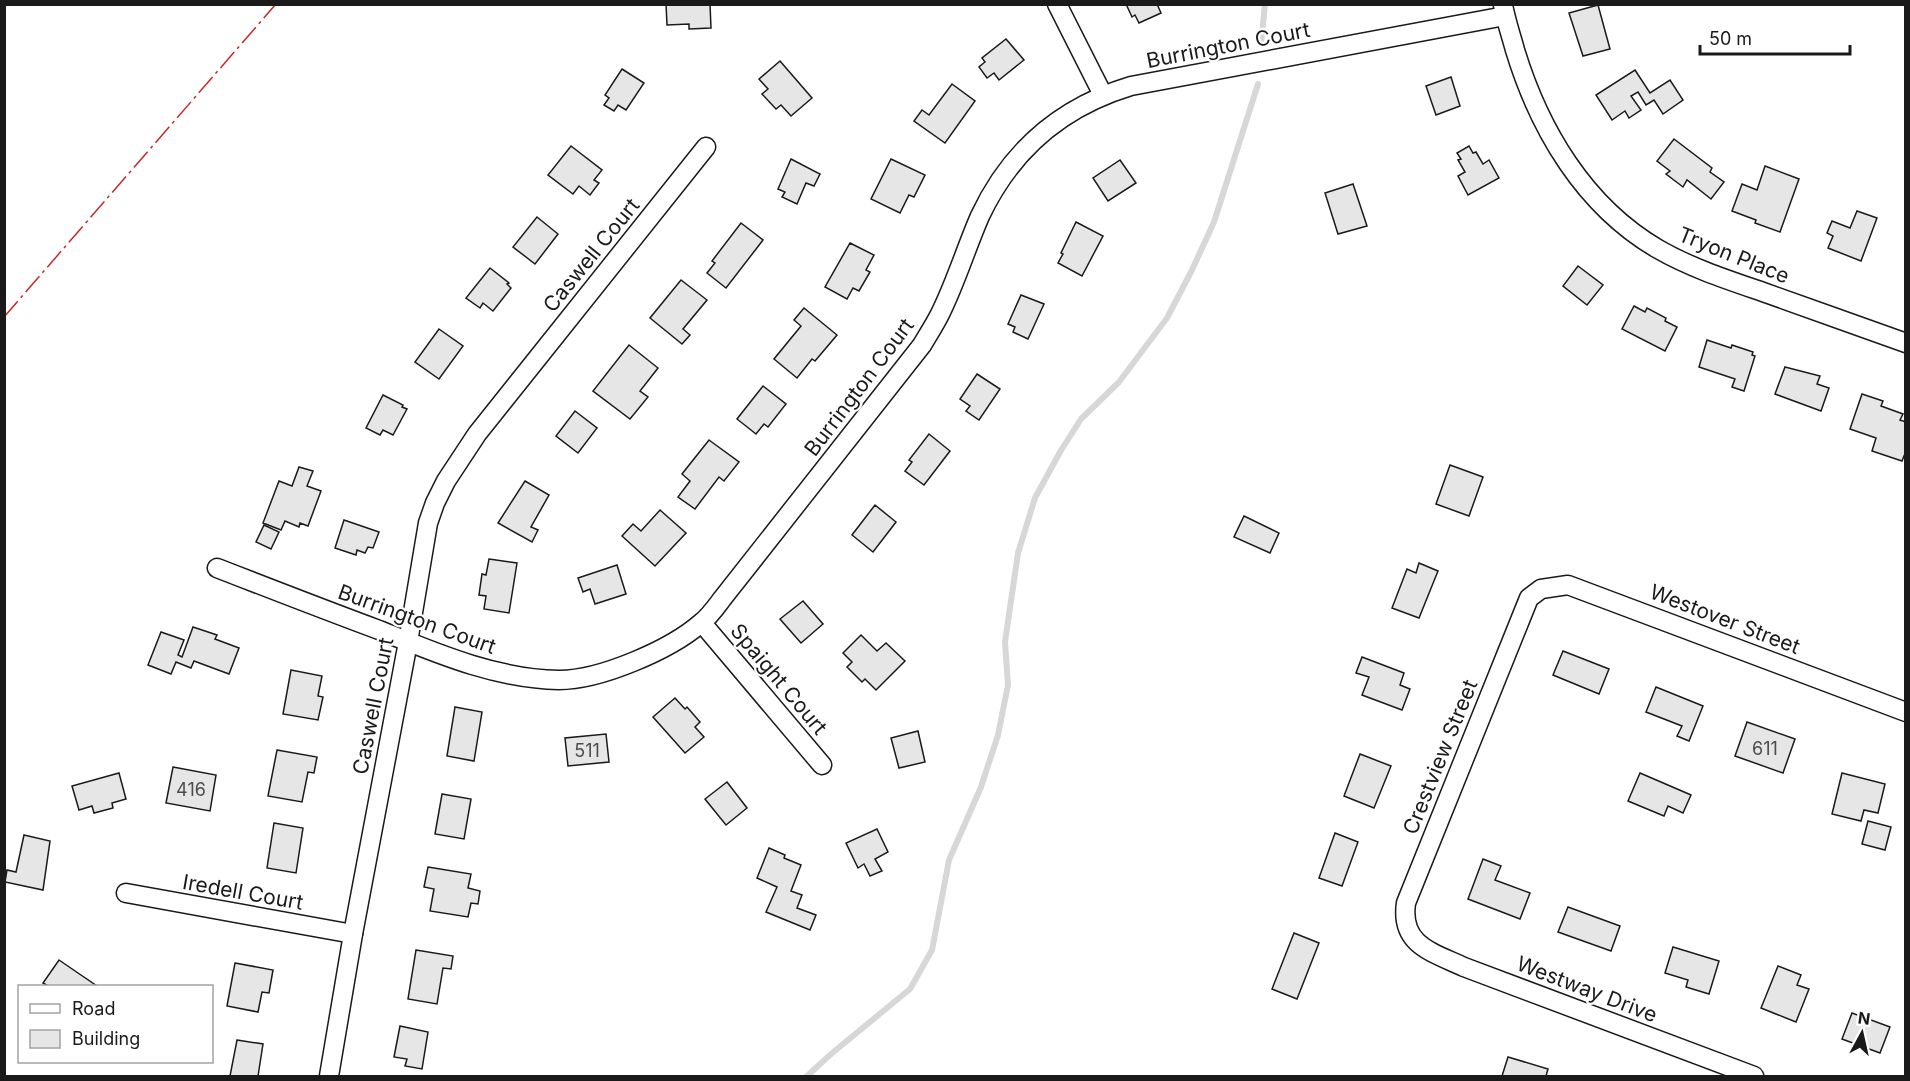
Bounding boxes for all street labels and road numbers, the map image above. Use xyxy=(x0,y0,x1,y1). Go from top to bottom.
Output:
street label: Burrington Court xyxy=(1144,17,1312,73)
street label: Caswell Court xyxy=(538,193,644,317)
street label: Tryon Place xyxy=(1675,221,1793,289)
street label: Burrington Court xyxy=(799,313,919,461)
street label: Burrington Court xyxy=(335,579,499,659)
street label: Westover Street xyxy=(1647,579,1804,659)
street label: Spaight Court xyxy=(725,619,833,740)
street label: Caswell Court xyxy=(347,635,399,777)
street label: Crestview Street xyxy=(1398,676,1482,838)
street label: Iredell Court xyxy=(181,869,305,915)
street label: Westway Drive xyxy=(1513,951,1661,1027)

